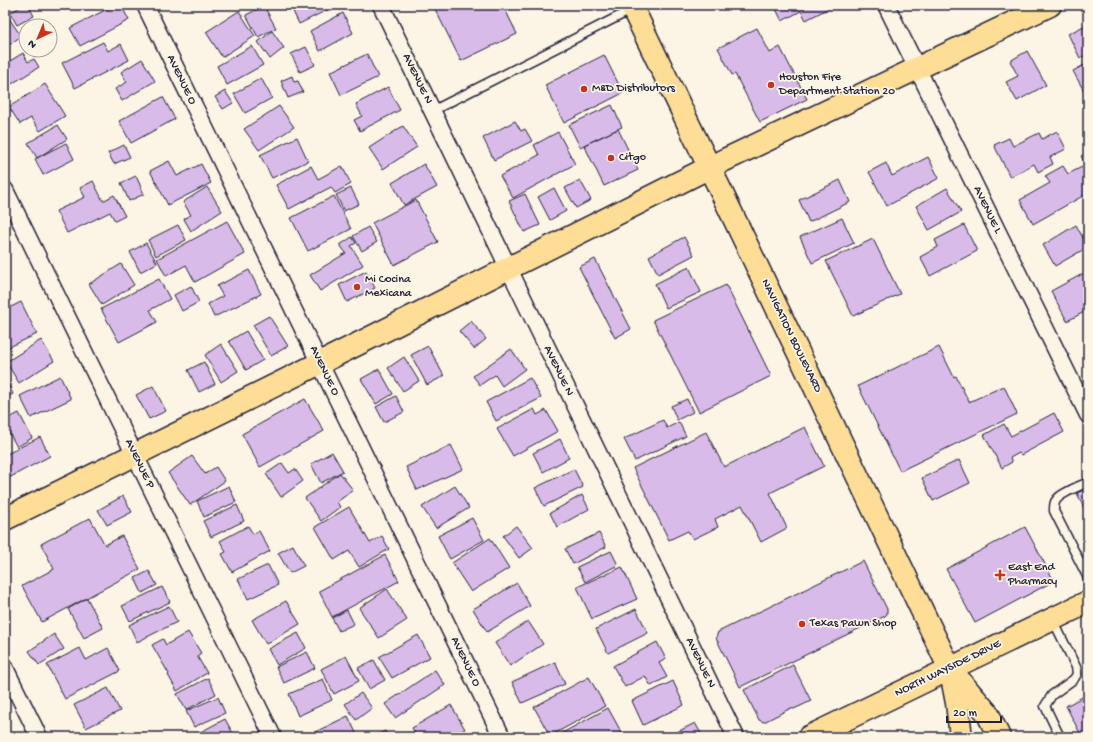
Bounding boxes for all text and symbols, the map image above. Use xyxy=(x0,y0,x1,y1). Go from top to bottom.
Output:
north arrow xyxy=(18,18,58,58)
text: N xyxy=(26,37,39,51)
street label: AVENUE N xyxy=(399,52,435,107)
street label: AVENUE O xyxy=(163,53,199,107)
place label: Houston Fire Department Station 20 xyxy=(778,71,895,99)
marker: Houston Fire Department Station 20 xyxy=(766,80,776,90)
place label: M&D Distributors xyxy=(592,82,675,96)
marker: M&D Distributors xyxy=(579,84,589,94)
place label: Citgo xyxy=(619,151,646,165)
marker: Citgo xyxy=(606,153,616,163)
street label: AVENUE L xyxy=(970,184,1005,236)
place label: Mi Cocina Mexicana xyxy=(365,273,412,301)
street label: NAVIGATION BOULEVARD xyxy=(757,277,825,395)
marker: Mi Cocina Mexicana xyxy=(352,282,362,292)
street label: AVENUE O xyxy=(306,344,342,398)
street label: AVENUE N xyxy=(540,344,576,399)
street label: AVENUE P xyxy=(121,437,157,491)
place label: East End Pharmacy xyxy=(1007,561,1057,589)
marker: East End Pharmacy xyxy=(995,570,1005,580)
place label: Texas Pawn Shop xyxy=(809,617,896,631)
marker: Texas Pawn Shop xyxy=(797,619,807,629)
street label: AVENUE O xyxy=(447,635,483,689)
street label: AVENUE N xyxy=(682,636,718,691)
street label: NORTH WAYSIDE DRIVE xyxy=(893,637,1004,701)
scale bar xyxy=(947,698,1001,724)
text: 20 m xyxy=(953,707,978,721)

